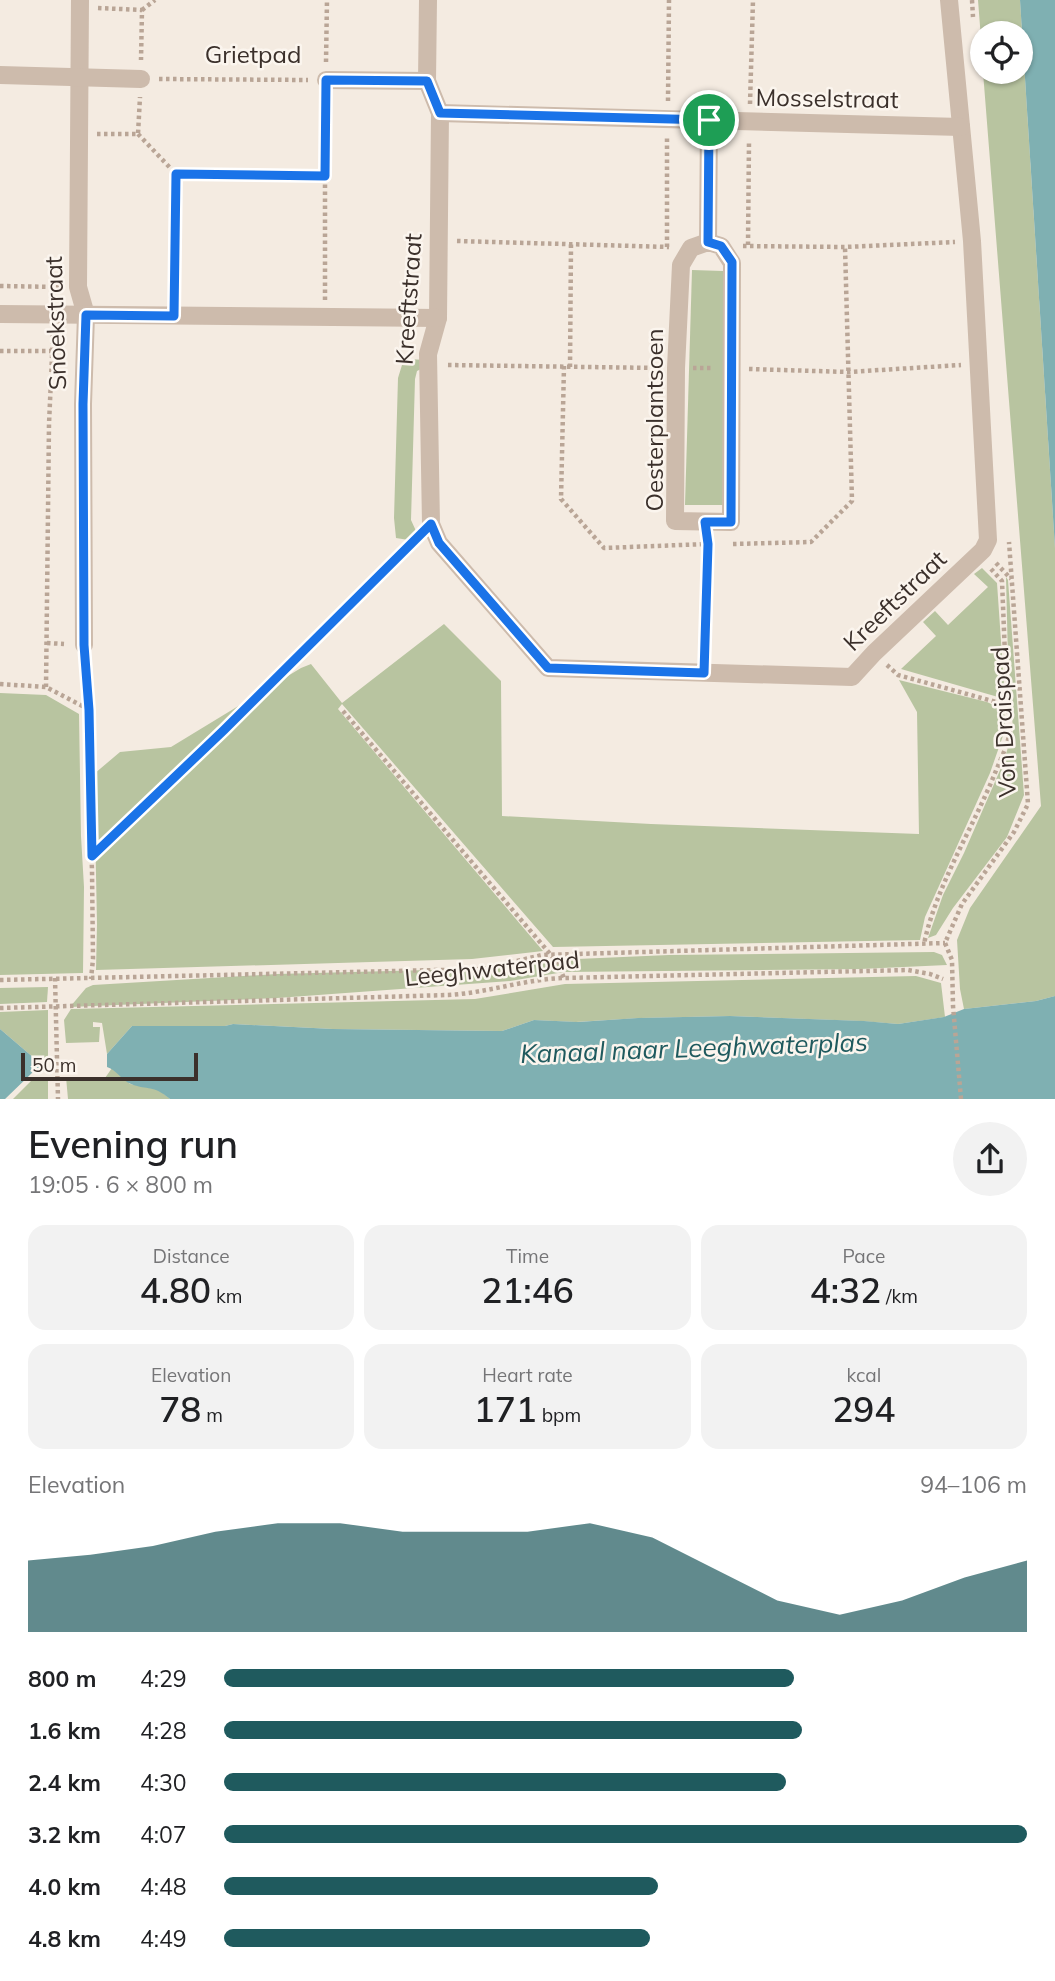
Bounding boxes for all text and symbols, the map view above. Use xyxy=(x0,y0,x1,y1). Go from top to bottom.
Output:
map controls xyxy=(970,21,1033,84)
button: locate xyxy=(970,21,1033,84)
street label: Grietpad xyxy=(205,39,301,69)
street label: Mosselstraat xyxy=(755,82,899,114)
pin xyxy=(679,90,739,150)
icon: arrive xyxy=(690,101,728,139)
street label: Kreeftstraat xyxy=(388,232,428,366)
street label: Snoekstraat xyxy=(38,256,72,390)
street label: Oesterplantsoen xyxy=(639,328,669,512)
street label: Kreeftstraat xyxy=(836,544,952,657)
street label: Von Draispad xyxy=(984,646,1022,798)
street label: Leeghwaterpad xyxy=(403,944,581,992)
water label: Kanaal naar Leeghwaterplas xyxy=(519,1025,868,1070)
scale bar xyxy=(21,1050,198,1082)
text: 50 m xyxy=(32,1053,76,1077)
text: Evening run xyxy=(28,1120,238,1168)
button: share xyxy=(953,1122,1027,1196)
text: 19:05 · 6 × 800 m xyxy=(28,1170,213,1199)
text: Distance xyxy=(153,1244,230,1268)
text: Time xyxy=(506,1244,549,1268)
text: Pace xyxy=(842,1244,885,1268)
text: 4.80 xyxy=(140,1268,211,1312)
text: 21:46 xyxy=(481,1268,574,1312)
text: 4:32 xyxy=(810,1268,881,1312)
text: km xyxy=(211,1284,243,1308)
text: /km xyxy=(881,1284,918,1308)
text: Elevation xyxy=(151,1363,231,1387)
text: Heart rate xyxy=(482,1363,573,1387)
text: kcal xyxy=(846,1363,881,1387)
text: 78 xyxy=(159,1387,201,1431)
text: 171 xyxy=(474,1387,537,1431)
text: 294 xyxy=(832,1387,895,1431)
text: m xyxy=(201,1403,223,1427)
text: bpm xyxy=(537,1403,581,1427)
text: Elevation xyxy=(28,1470,125,1499)
text: 94–106 m xyxy=(920,1470,1027,1499)
text: 800 m xyxy=(28,1664,96,1693)
text: 4:29 xyxy=(140,1664,187,1693)
text: 1.6 km xyxy=(28,1716,101,1745)
text: 4:28 xyxy=(140,1716,187,1745)
text: 2.4 km xyxy=(28,1768,101,1797)
text: 4:30 xyxy=(140,1768,187,1797)
text: 3.2 km xyxy=(28,1820,101,1849)
text: 4:07 xyxy=(140,1820,187,1849)
text: 4.0 km xyxy=(28,1872,101,1901)
text: 4:48 xyxy=(140,1872,187,1901)
text: 4.8 km xyxy=(28,1924,101,1953)
text: 4:49 xyxy=(140,1924,187,1953)

